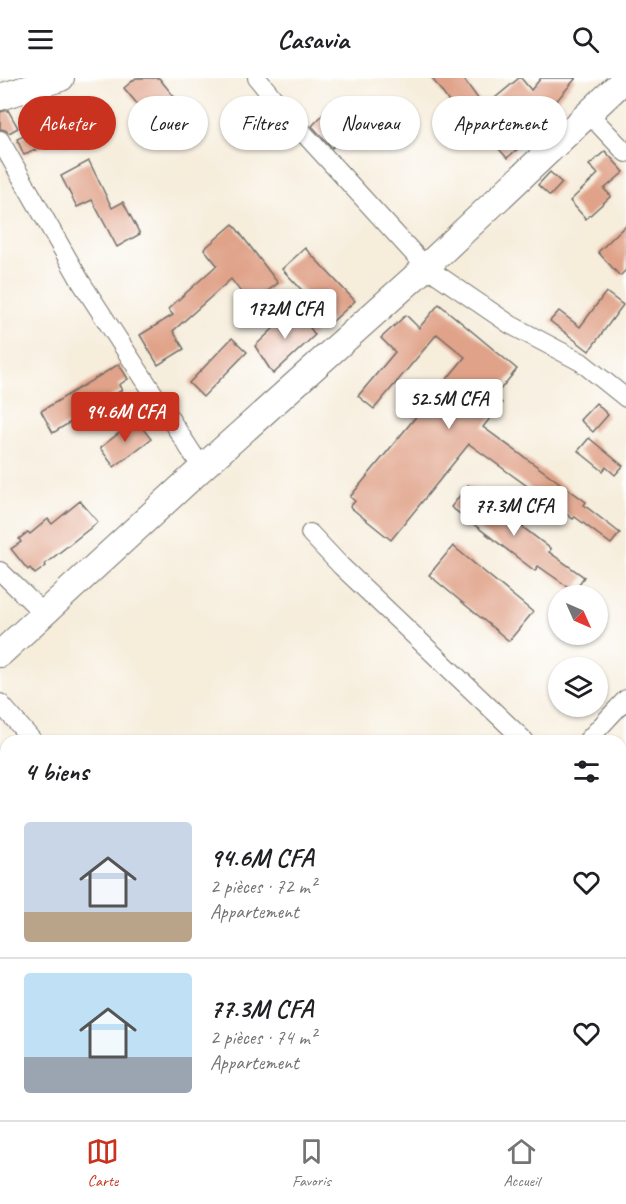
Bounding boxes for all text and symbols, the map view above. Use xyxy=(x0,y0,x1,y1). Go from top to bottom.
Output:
text: Casavia xyxy=(277,22,349,56)
icon: menu xyxy=(24,23,57,56)
icon: search xyxy=(569,23,602,56)
chip: Acheter xyxy=(18,96,116,150)
chip: Louer xyxy=(128,96,208,150)
chip: Filtres xyxy=(220,96,308,150)
chip: Nouveau xyxy=(320,96,420,150)
chip: Appartement xyxy=(432,96,567,150)
pin: 172M CFA xyxy=(223,289,347,340)
text: 172M CFA xyxy=(247,296,323,321)
pin: 52.5M CFA xyxy=(380,379,518,430)
text: 52.5M CFA xyxy=(410,386,488,411)
pin: 94.6M CFA xyxy=(56,392,194,443)
text: 94.6M CFA xyxy=(85,399,165,424)
pin: 77.3M CFA xyxy=(445,486,583,537)
text: 77.3M CFA xyxy=(474,493,554,518)
north arrow xyxy=(548,585,608,645)
map controls xyxy=(548,585,608,717)
button: layers xyxy=(548,657,608,717)
text: 4 biens xyxy=(24,755,88,788)
icon: filters xyxy=(570,755,603,788)
text: 94.6M CFA xyxy=(210,841,313,874)
icon: home xyxy=(72,846,144,918)
icon: heart xyxy=(570,866,603,899)
text: 2 pièces · 72 m² xyxy=(210,874,316,899)
text: Appartement xyxy=(210,899,299,924)
text: 77.3M CFA xyxy=(210,992,313,1025)
icon: home xyxy=(72,997,144,1069)
icon: heart xyxy=(570,1017,603,1050)
text: 2 pièces · 74 m² xyxy=(210,1025,316,1050)
text: Appartement xyxy=(210,1050,299,1075)
tab: Carte xyxy=(86,1135,119,1191)
tab: Favoris xyxy=(292,1135,331,1191)
tab: Accueil xyxy=(503,1135,540,1191)

